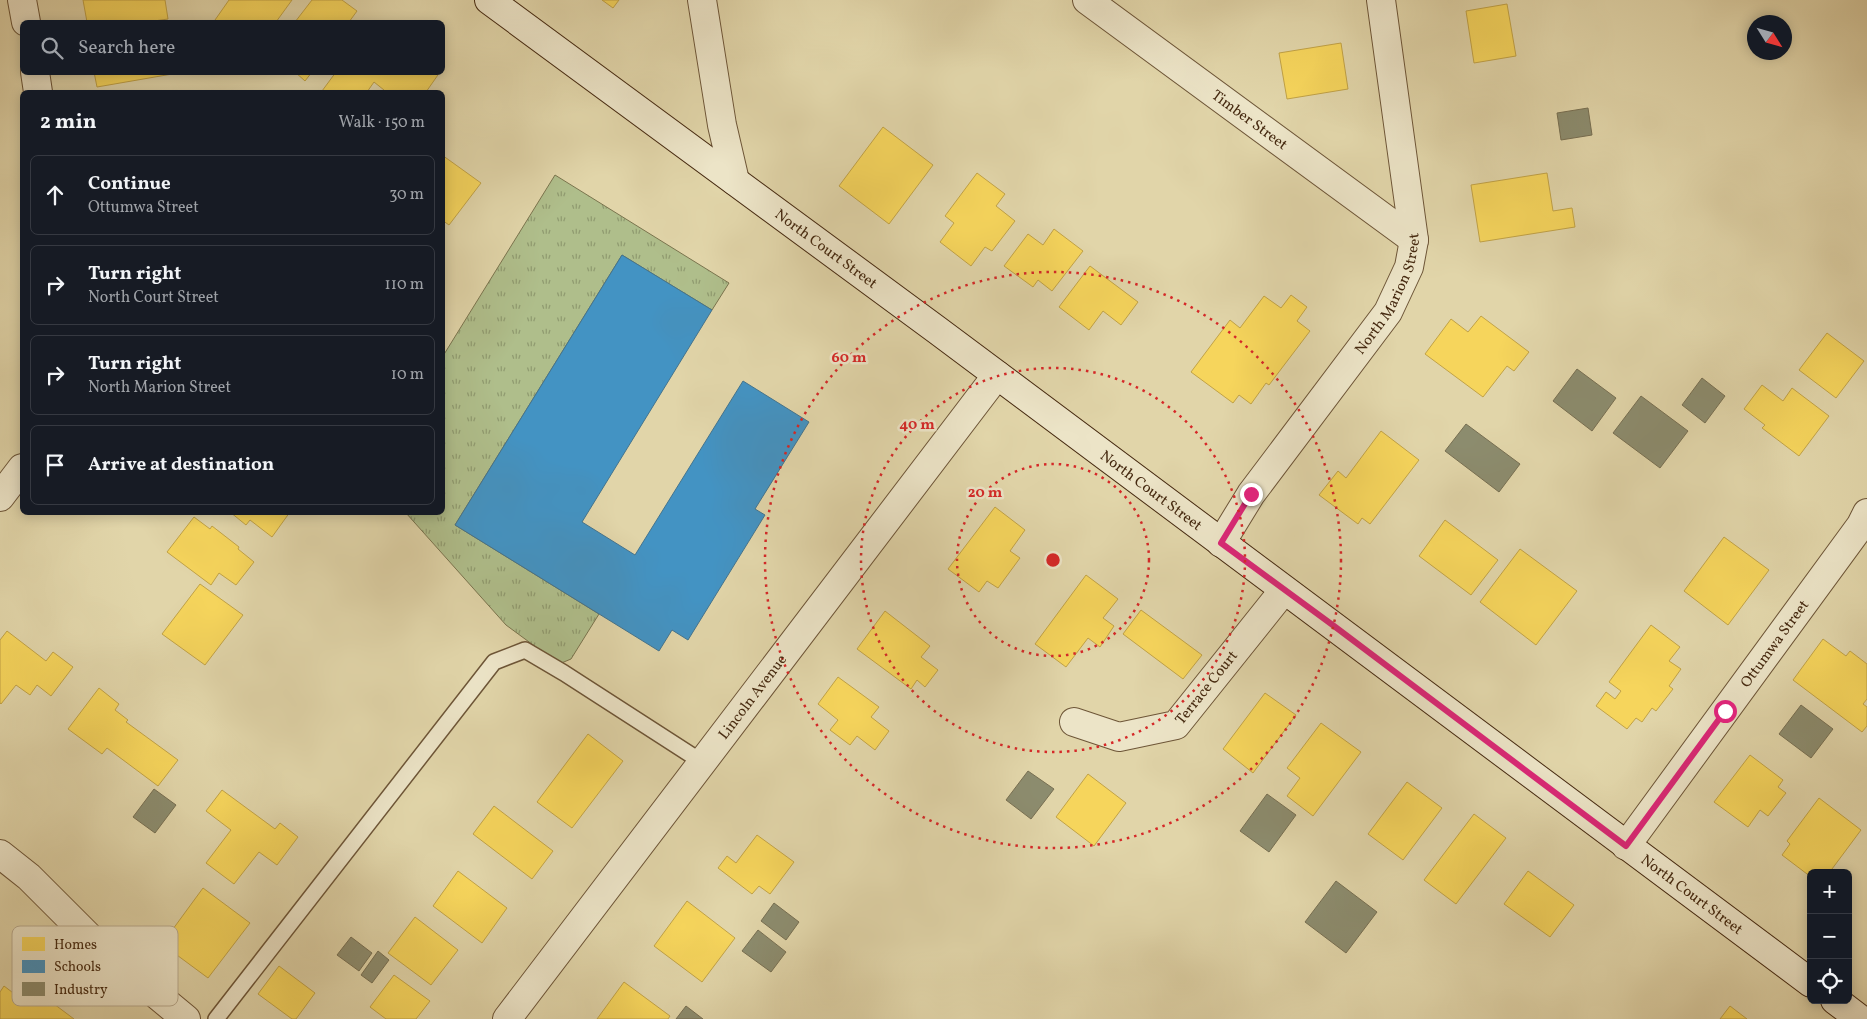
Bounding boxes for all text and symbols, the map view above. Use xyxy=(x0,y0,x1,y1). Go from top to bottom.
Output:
north arrow xyxy=(1747,15,1792,60)
search box xyxy=(20,20,445,75)
icon: search xyxy=(38,34,66,62)
text: Search here xyxy=(78,35,175,61)
street label: Timber Street xyxy=(1207,86,1291,156)
text: 2 min xyxy=(40,108,97,137)
text: Walk · 150 m xyxy=(339,112,425,134)
text: Continue xyxy=(88,171,171,197)
icon: ahead xyxy=(41,181,69,209)
text: 30 m xyxy=(389,184,424,206)
text: Ottumwa Street xyxy=(88,197,199,219)
street label: North Court Street xyxy=(770,205,881,295)
street label: North Marion Street xyxy=(1351,232,1426,359)
text: Turn right xyxy=(88,261,181,287)
icon: right xyxy=(41,271,69,299)
text: 110 m xyxy=(385,274,424,296)
text: North Court Street xyxy=(88,287,219,309)
text: 60 m xyxy=(832,348,867,369)
text: Turn right xyxy=(88,351,181,377)
icon: right xyxy=(41,361,69,389)
text: 10 m xyxy=(391,364,424,386)
text: North Marion Street xyxy=(88,377,231,399)
text: 40 m xyxy=(899,415,935,436)
street label: North Court Street xyxy=(1095,446,1206,537)
icon: arrive xyxy=(41,451,69,479)
text: Arrive at destination xyxy=(88,452,274,478)
text: 20 m xyxy=(968,483,1003,504)
route end xyxy=(1240,483,1263,506)
centre of rings xyxy=(1044,551,1062,569)
street label: Ottumwa Street xyxy=(1736,596,1815,693)
street label: Terrace Court xyxy=(1171,647,1244,730)
street label: Lincoln Avenue xyxy=(714,651,793,745)
route start xyxy=(1714,700,1737,723)
street label: North Court Street xyxy=(1636,850,1747,941)
map controls xyxy=(1807,869,1852,1004)
button: + xyxy=(1807,869,1852,914)
button: − xyxy=(1807,914,1852,959)
legend xyxy=(12,926,178,1006)
text: Homes xyxy=(54,936,97,955)
text: Schools xyxy=(54,958,101,977)
button: locate xyxy=(1807,959,1852,1004)
text: Industry xyxy=(54,981,108,1000)

